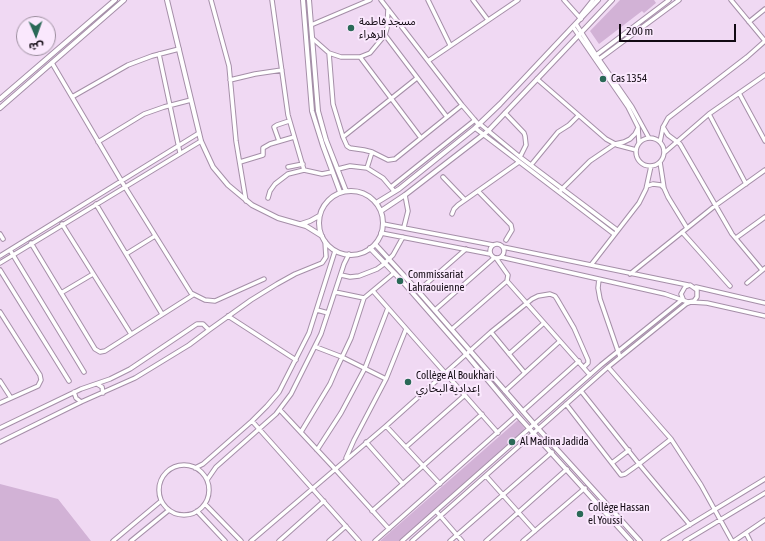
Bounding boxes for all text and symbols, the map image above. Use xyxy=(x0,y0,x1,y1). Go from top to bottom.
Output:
place label: مسجد فاطمة الزهراء xyxy=(359,15,416,41)
north arrow xyxy=(16,16,56,56)
scale bar xyxy=(621,16,738,42)
marker: مسجد فاطمة الزهراء xyxy=(346,23,356,33)
text: 200 m xyxy=(626,24,653,38)
text: ش xyxy=(29,41,44,53)
place label: Cas 1354 xyxy=(611,72,647,86)
marker: Cas 1354 xyxy=(598,74,608,84)
place label: Commissariat Lahraouienne xyxy=(408,268,465,294)
marker: Commissariat Lahraouienne xyxy=(395,276,405,286)
place label: Collège Al Boukhari إعدادية البخاري xyxy=(416,369,494,395)
marker: Collège Al Boukhari إعدادية البخاري xyxy=(403,377,413,387)
place label: Al Madina Jadida xyxy=(520,435,589,449)
marker: Al Madina Jadida xyxy=(507,437,517,447)
place label: Collège Hassan el Youssi xyxy=(588,501,650,527)
marker: Collège Hassan el Youssi xyxy=(575,509,585,519)

